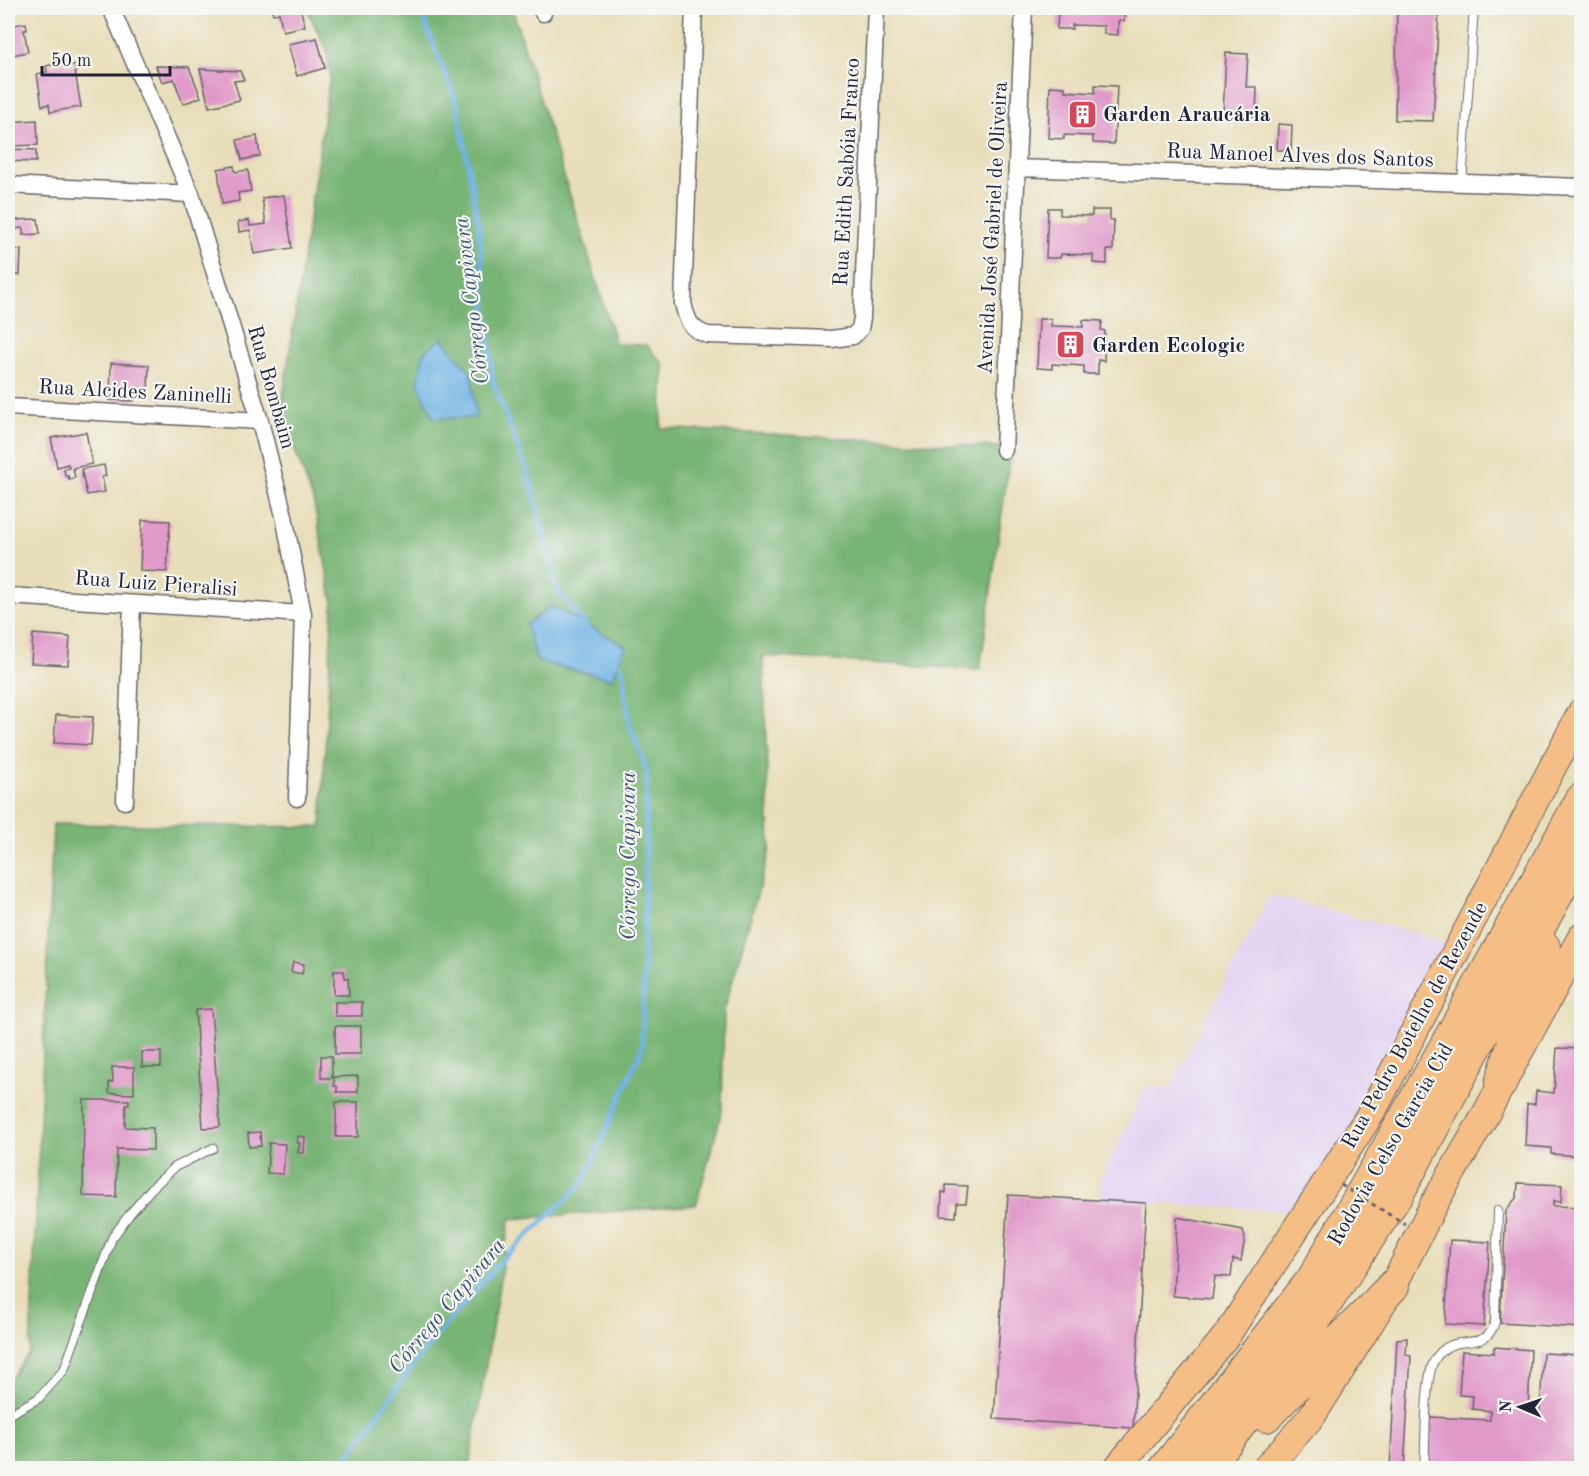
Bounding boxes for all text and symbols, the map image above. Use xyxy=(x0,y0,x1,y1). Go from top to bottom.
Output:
scale bar xyxy=(42,39,170,77)
text: 50 m xyxy=(51,52,91,70)
street label: Rua Edith Sabóia Franco xyxy=(831,57,864,287)
street label: Avenida José Gabriel de Oliveira xyxy=(975,81,1012,375)
building icon: Garden Araucária xyxy=(1066,98,1098,130)
place label: Garden Araucária xyxy=(1103,105,1271,126)
street label: Rua Manoel Alves dos Santos xyxy=(1166,141,1434,172)
water label: Córrego Capivara xyxy=(451,215,493,386)
street label: Rua Bombaim xyxy=(243,323,298,452)
building icon: Garden Ecologic xyxy=(1055,329,1087,361)
place label: Garden Ecologic xyxy=(1092,336,1245,357)
street label: Rua Alcides Zaninelli xyxy=(38,377,232,408)
street label: Rua Luiz Pieralisi xyxy=(74,568,238,601)
water label: Córrego Capivara xyxy=(618,771,640,940)
street label: Rua Pedro Botelho de Rezende xyxy=(1339,899,1492,1153)
street label: Rodovia Celso Garcia Cid xyxy=(1325,1040,1458,1249)
water label: Córrego Capivara xyxy=(385,1234,510,1378)
north arrow xyxy=(1490,1377,1550,1437)
text: N xyxy=(1499,1399,1515,1413)

